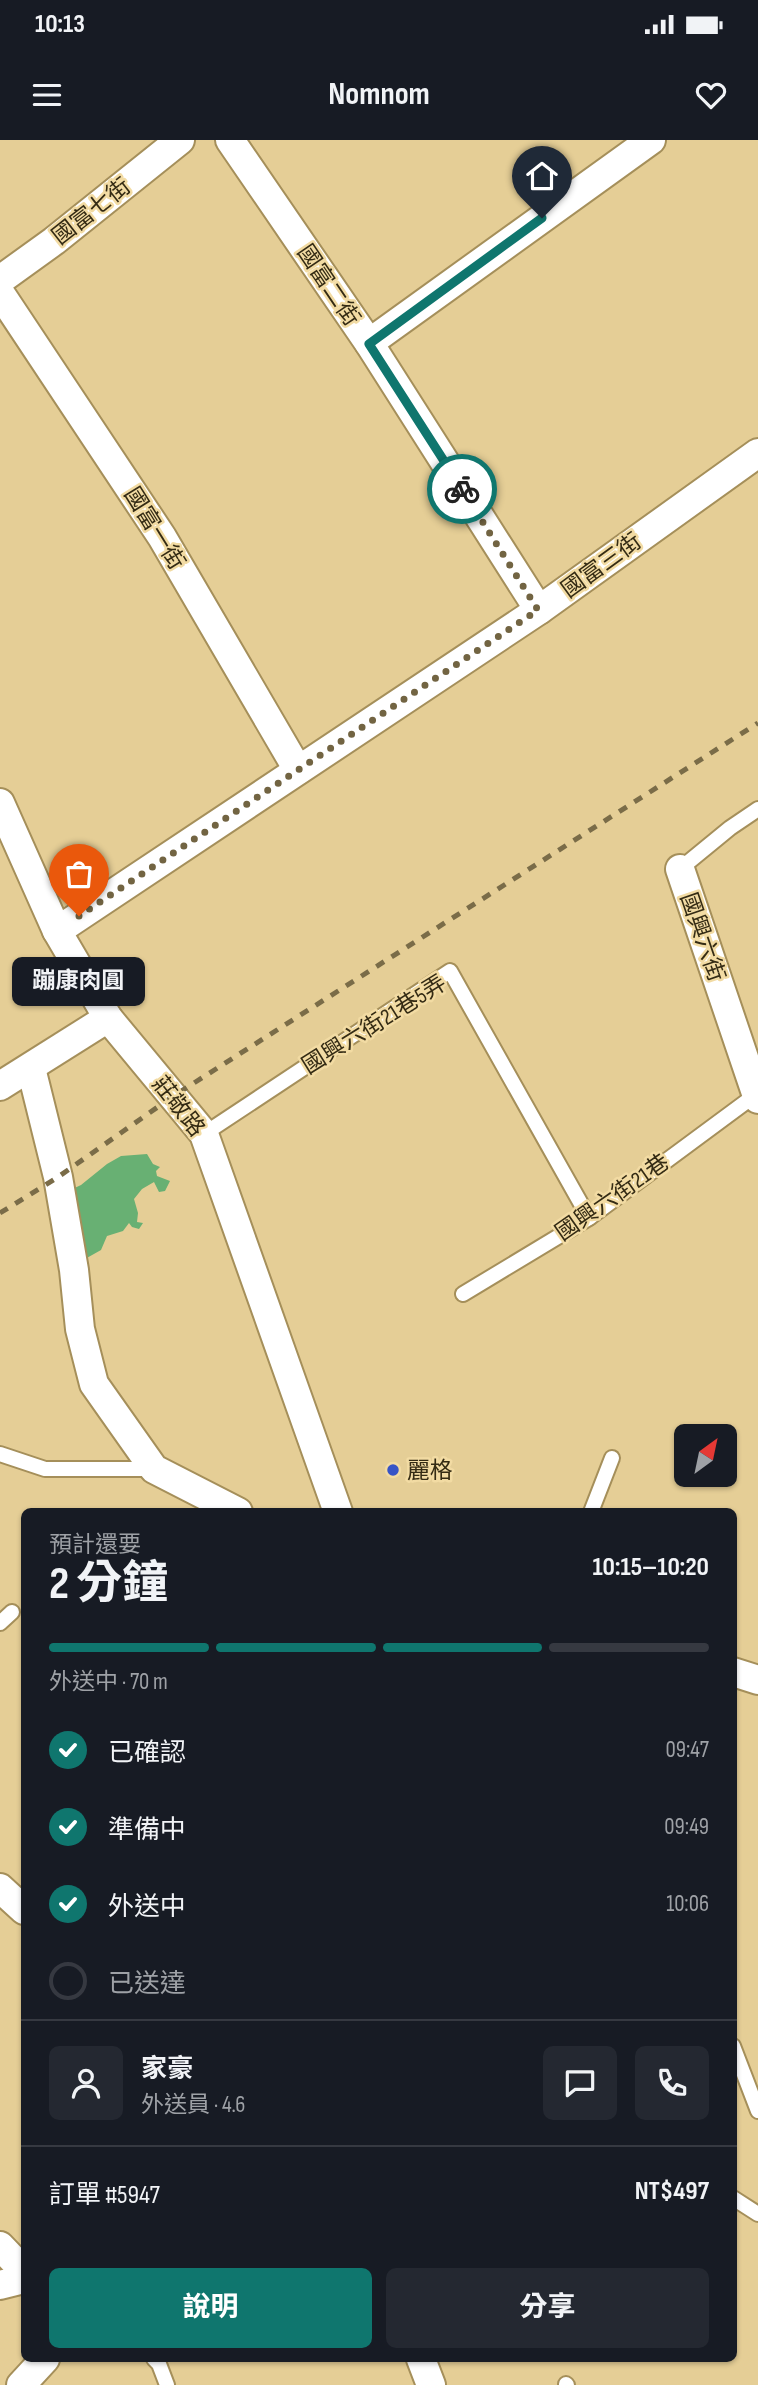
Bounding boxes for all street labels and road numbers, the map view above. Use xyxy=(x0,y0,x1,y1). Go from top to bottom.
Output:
street label: 國富七街 xyxy=(47,172,136,251)
street label: 國富二街 xyxy=(291,240,366,332)
street label: 國富一街 xyxy=(118,482,190,575)
street label: 國富三街 xyxy=(556,527,647,604)
street label: 國興六街 xyxy=(674,889,730,985)
street label: 國興六街21巷5弄 xyxy=(297,969,452,1080)
street label: 莊敬路 xyxy=(146,1071,210,1142)
street label: 國興六街21巷 xyxy=(550,1148,675,1247)

